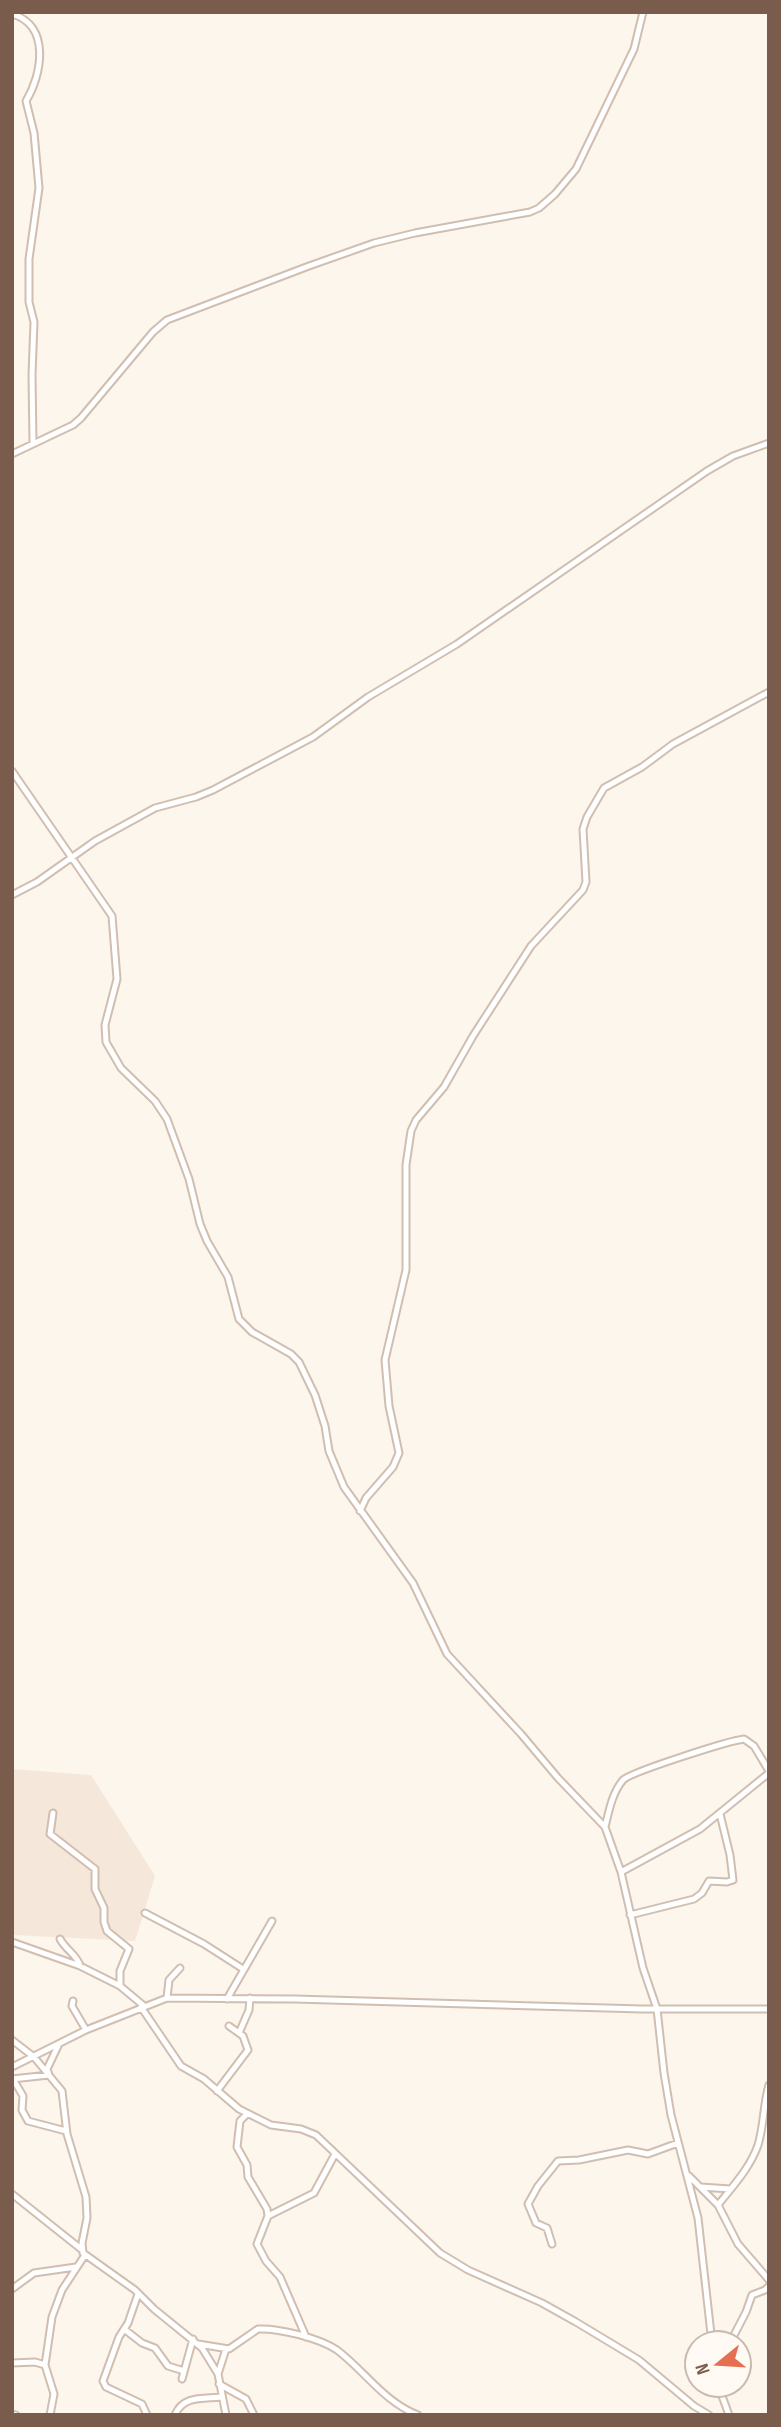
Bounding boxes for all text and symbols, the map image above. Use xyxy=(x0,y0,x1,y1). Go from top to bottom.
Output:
north arrow xyxy=(683,2329,753,2399)
text: N xyxy=(691,2360,716,2377)

